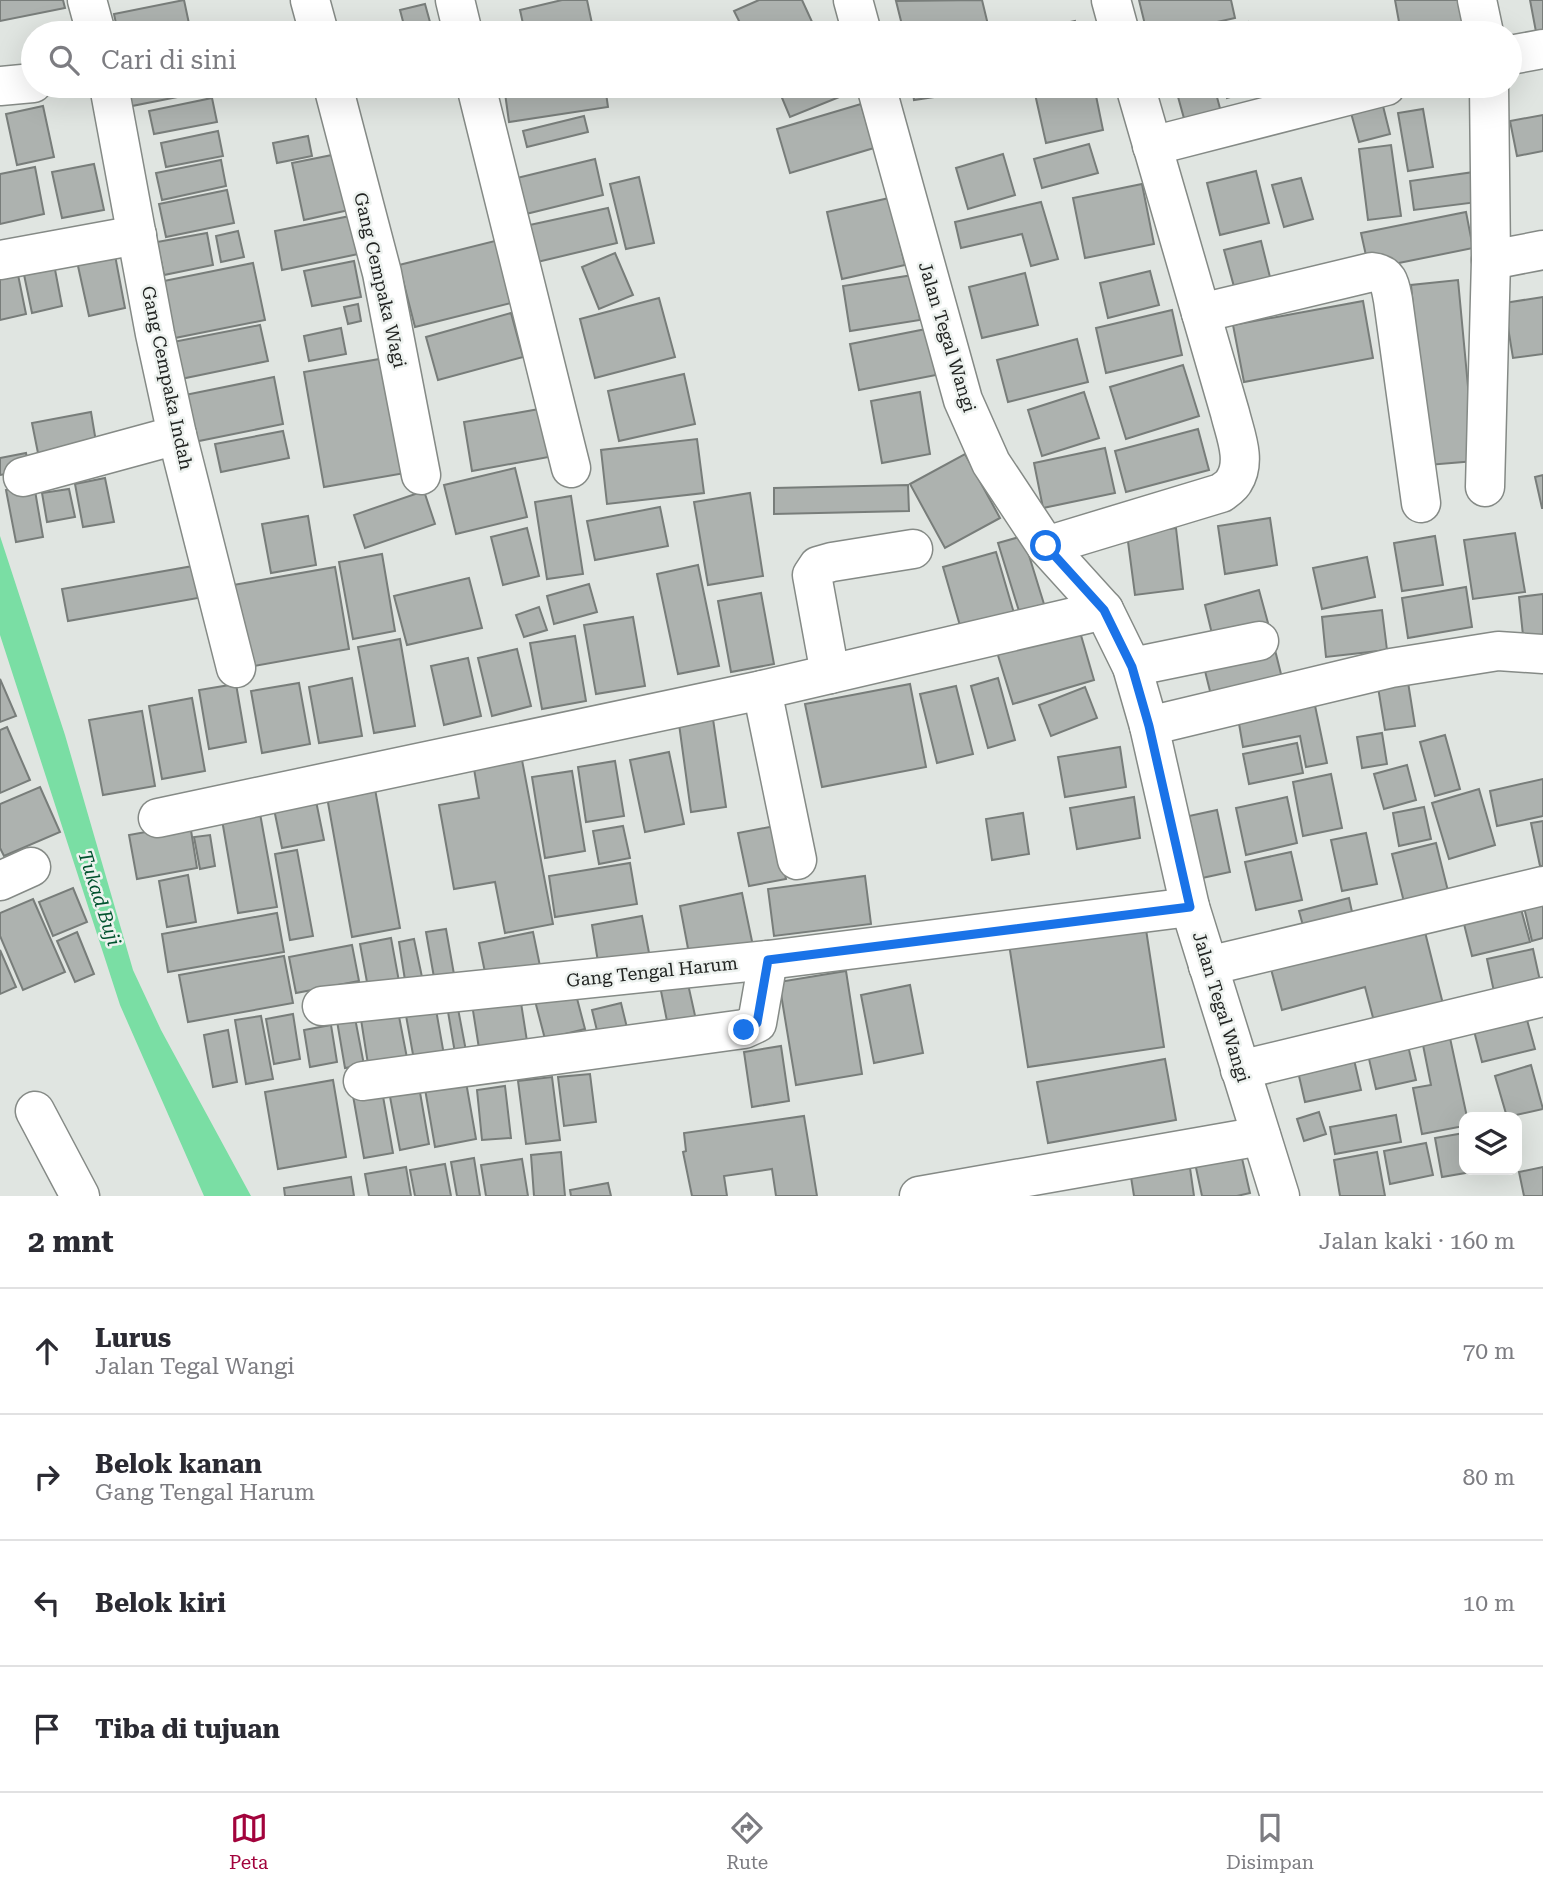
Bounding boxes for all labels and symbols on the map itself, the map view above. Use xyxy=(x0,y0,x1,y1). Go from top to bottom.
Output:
street label: Gang Cempaka Wagi xyxy=(350,190,411,370)
street label: Jalan Tegal Wangi xyxy=(915,259,980,415)
street label: Gang Cempaka Indah xyxy=(138,284,197,472)
route start xyxy=(1030,530,1061,561)
water label: Tukad Buji xyxy=(73,848,126,949)
street label: Jalan Tegal Wangi xyxy=(1189,929,1254,1085)
street label: Gang Tengal Harum xyxy=(565,952,739,991)
route end xyxy=(728,1014,759,1045)

